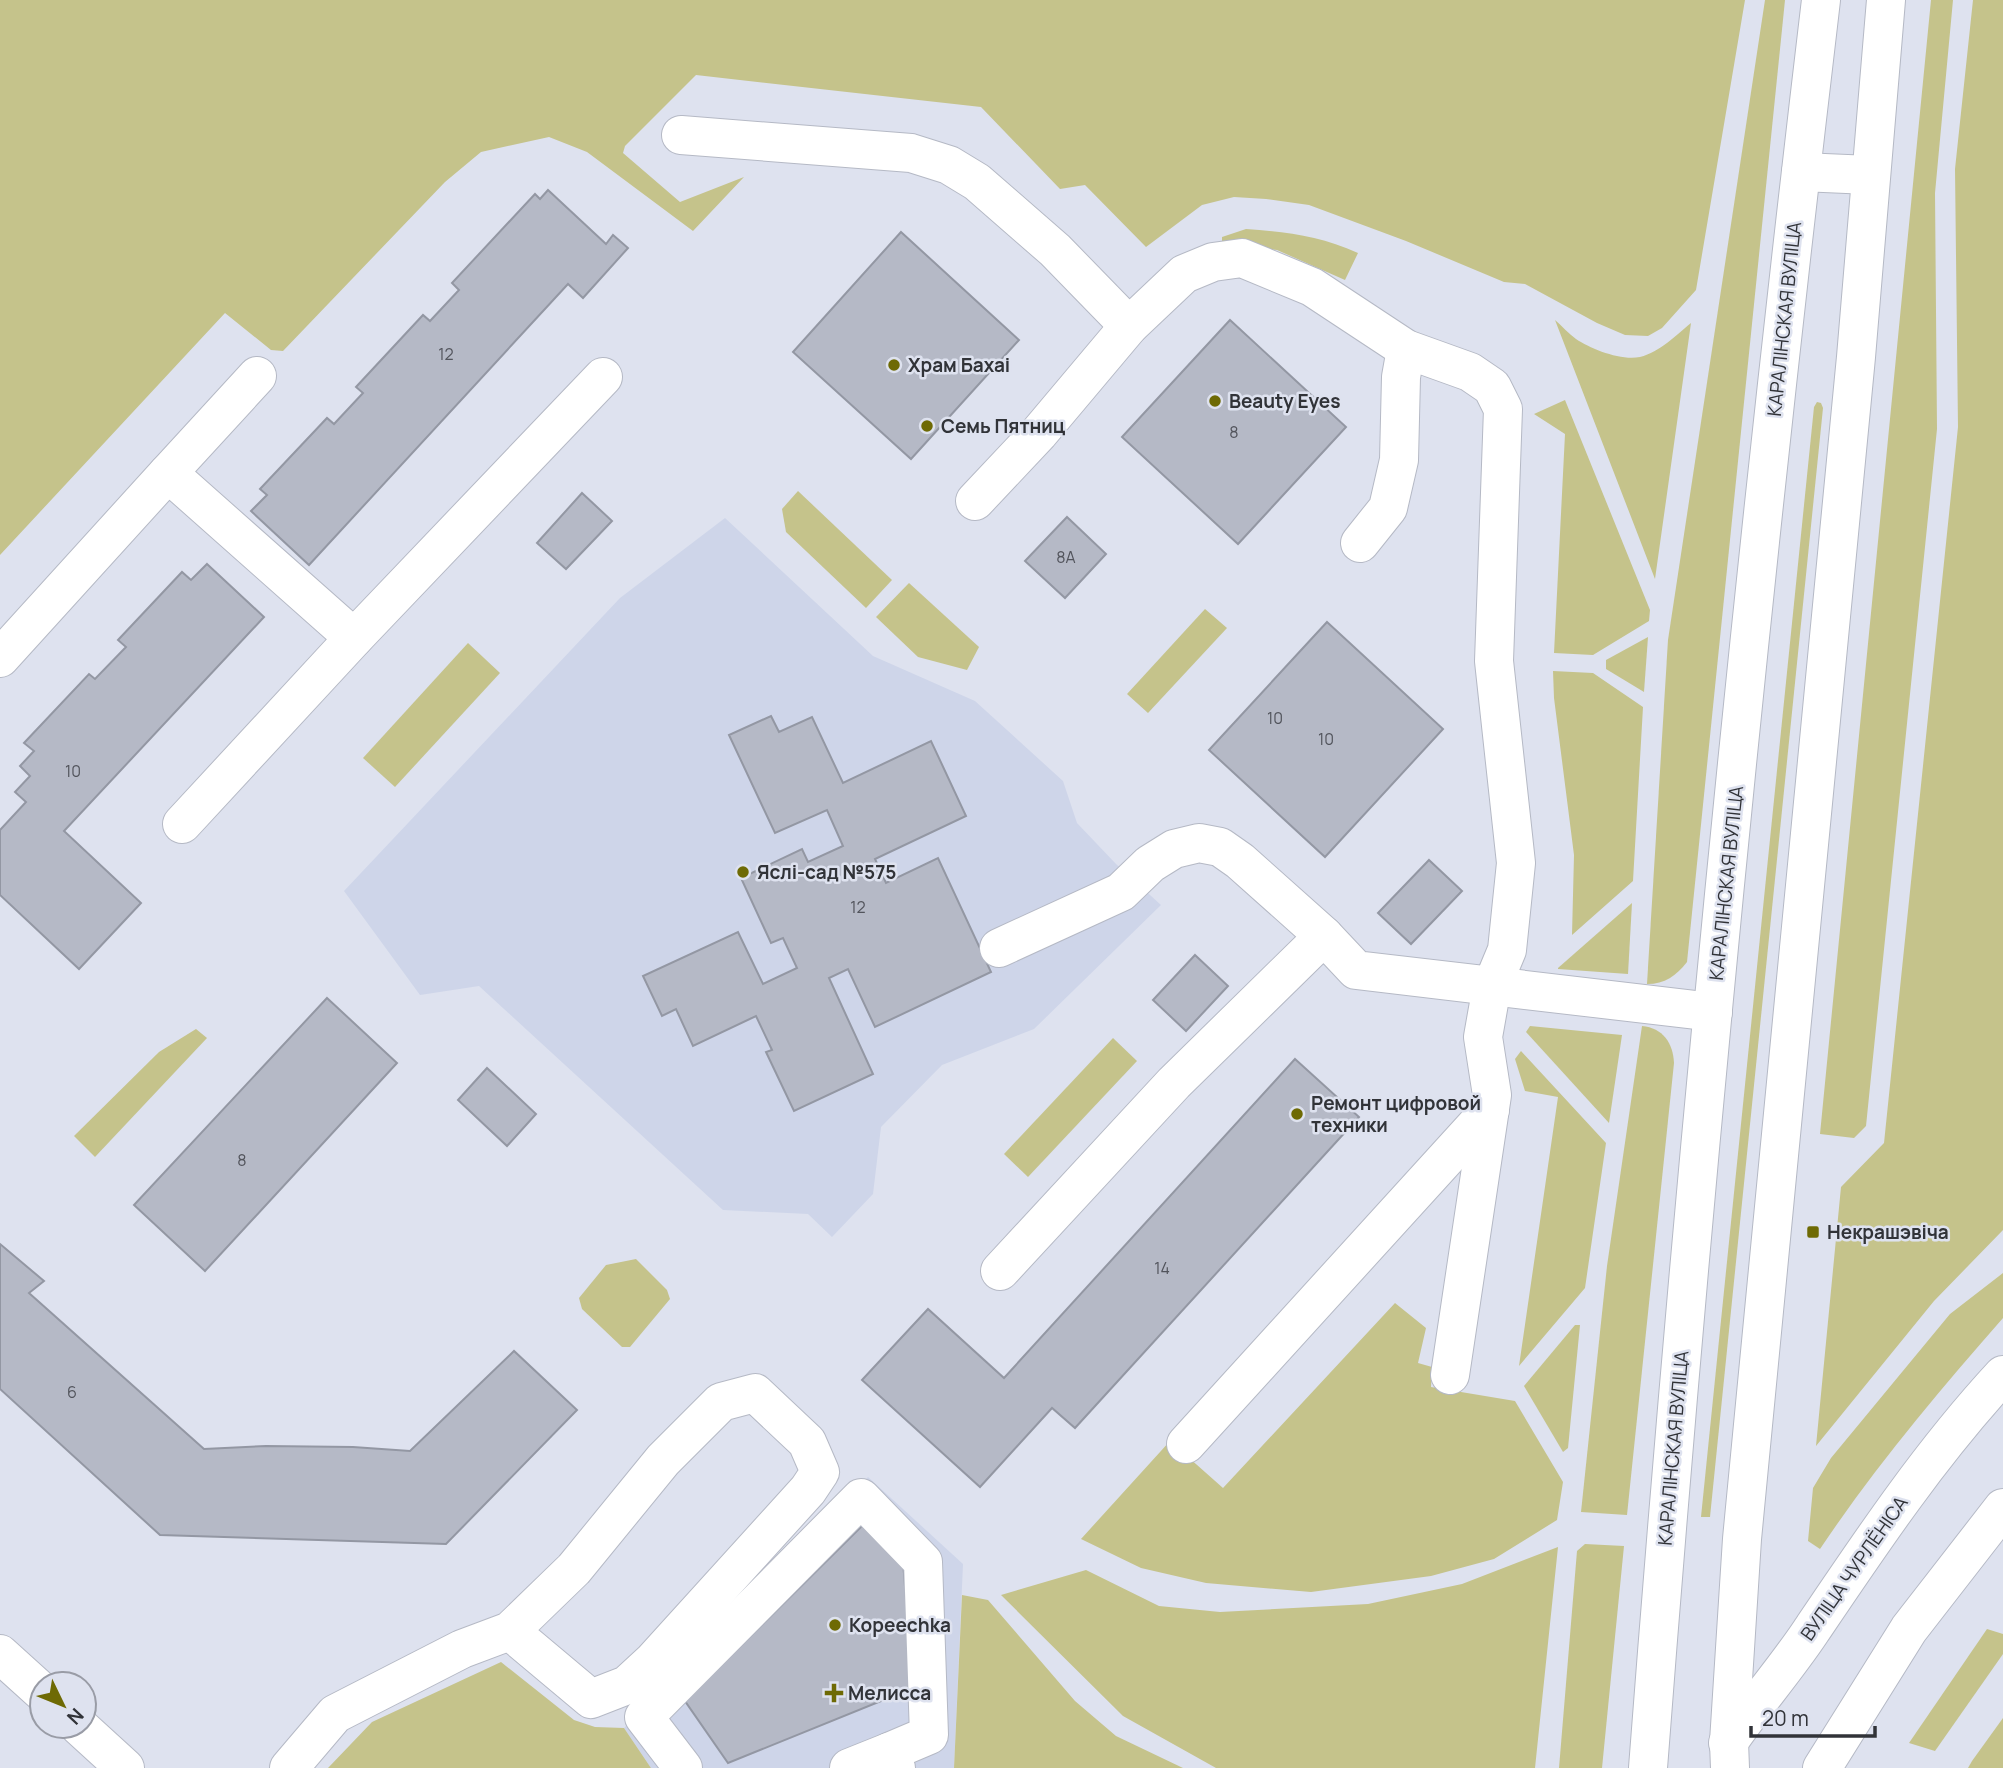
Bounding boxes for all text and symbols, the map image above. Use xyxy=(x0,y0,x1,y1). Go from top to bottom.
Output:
street label: КАРАЛІНСКАЯ ВУЛІЦА xyxy=(1761,220,1807,418)
house number: 12 xyxy=(438,343,454,365)
place label: Храм Бахаі xyxy=(908,352,1010,378)
marker: Храм Бахаі xyxy=(886,357,902,373)
place label: Beauty Eyes xyxy=(1229,388,1341,414)
marker: Beauty Eyes xyxy=(1207,393,1223,409)
place label: Семь Пятниц xyxy=(941,413,1066,439)
marker: Семь Пятниц xyxy=(919,418,935,434)
house number: 8 xyxy=(1229,421,1239,443)
house number: 8А xyxy=(1056,546,1076,568)
house number: 10 xyxy=(1267,707,1283,729)
house number: 10 xyxy=(1318,728,1334,750)
house number: 10 xyxy=(65,760,81,782)
street label: КАРАЛІНСКАЯ ВУЛІЦА xyxy=(1703,784,1749,982)
place label: Яслі-сад №575 xyxy=(757,859,896,885)
marker: Яслі-сад №575 xyxy=(735,864,751,880)
house number: 12 xyxy=(850,896,866,918)
place label: Ремонт цифровой техники xyxy=(1311,1090,1481,1138)
marker: Ремонт цифровой техники xyxy=(1289,1106,1305,1122)
house number: 8 xyxy=(237,1149,247,1171)
place label: Некрашэвіча xyxy=(1827,1219,1949,1245)
marker: Некрашэвіча xyxy=(1805,1224,1821,1240)
house number: 14 xyxy=(1154,1257,1170,1279)
street label: КАРАЛІНСКАЯ ВУЛІЦА xyxy=(1652,1349,1694,1547)
house number: 6 xyxy=(67,1381,77,1403)
street label: ВУЛІЦА ЧУРЛЁНІСА xyxy=(1794,1491,1914,1645)
place label: Kopeechka xyxy=(849,1612,951,1638)
marker: Kopeechka xyxy=(827,1617,843,1633)
north arrow xyxy=(28,1670,98,1740)
place label: Мелисса xyxy=(848,1680,931,1706)
marker: Мелисса xyxy=(826,1685,842,1701)
scale bar xyxy=(1751,1694,1875,1738)
text: N xyxy=(61,1703,90,1730)
text: 20 m xyxy=(1762,1704,1809,1732)

